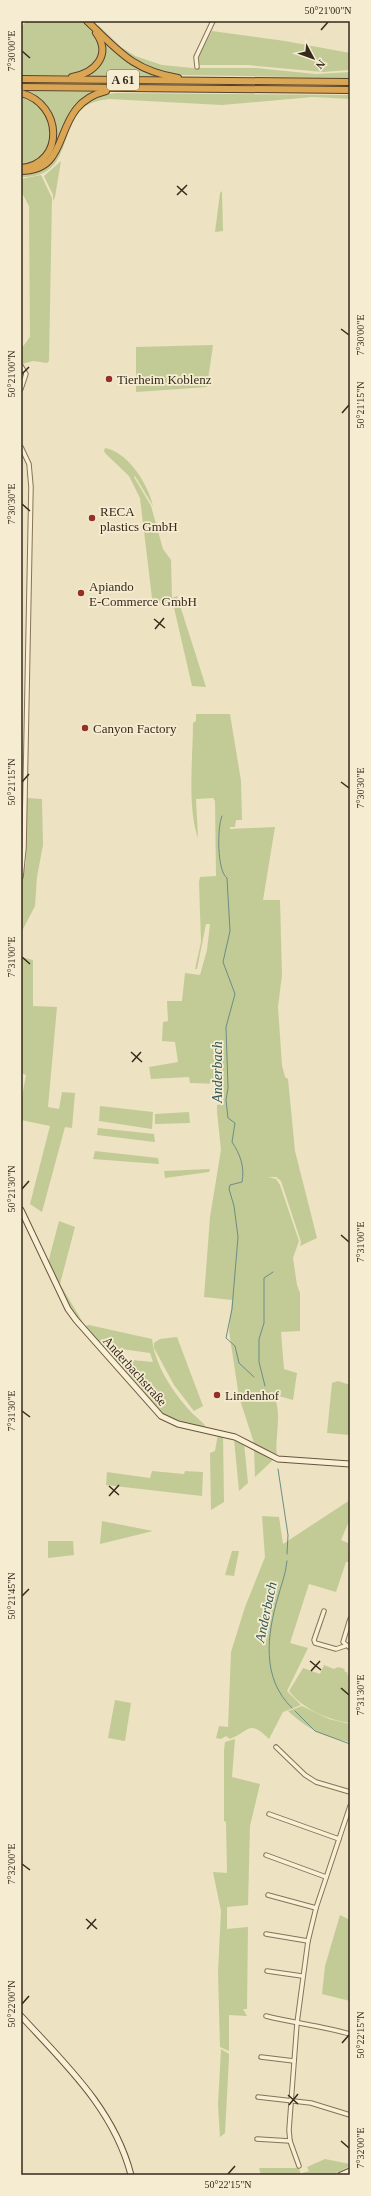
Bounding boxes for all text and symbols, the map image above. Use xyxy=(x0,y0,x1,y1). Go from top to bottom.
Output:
text: 50°21'00"N xyxy=(304,5,352,16)
text: 7°30'00"E xyxy=(6,31,17,72)
north arrow xyxy=(293,38,333,78)
text: N xyxy=(313,58,328,72)
road number: A 61 xyxy=(107,70,139,90)
text: 7°30'00"E xyxy=(355,315,366,356)
text: 50°21'00"N xyxy=(6,350,17,398)
place label: Tierheim Koblenz xyxy=(117,372,212,387)
marker: Tierheim Koblenz xyxy=(104,374,114,384)
text: 50°21'15"N xyxy=(355,381,366,429)
text: 7°30'30"E xyxy=(6,484,17,525)
place label: RECA plastics GmbH xyxy=(100,504,178,534)
marker: RECA plastics GmbH xyxy=(87,513,97,523)
place label: Apiando E-Commerce GmbH xyxy=(89,579,197,609)
marker: Apiando E-Commerce GmbH xyxy=(76,588,86,598)
place label: Canyon Factory xyxy=(93,721,177,736)
marker: Canyon Factory xyxy=(80,723,90,733)
text: 50°21'15"N xyxy=(6,758,17,806)
text: 7°30'30"E xyxy=(355,768,366,809)
text: 7°31'00"E xyxy=(6,937,17,978)
water label: Anderbach xyxy=(210,1041,225,1104)
text: 50°21'30"N xyxy=(6,1165,17,1213)
text: 7°31'00"E xyxy=(355,1222,366,1263)
street label: Anderbachstraße xyxy=(100,1333,170,1409)
place label: Lindenhof xyxy=(225,1388,280,1403)
marker: Lindenhof xyxy=(212,1390,222,1400)
text: 7°31'30"E xyxy=(6,1391,17,1432)
text: 50°21'45"N xyxy=(6,1572,17,1620)
water label: Anderbach xyxy=(252,1580,280,1645)
text: 7°31'30"E xyxy=(355,1675,366,1716)
text: 7°32'00"E xyxy=(6,1844,17,1885)
text: 50°22'00"N xyxy=(6,1980,17,2028)
text: 50°22'15"N xyxy=(355,2011,366,2059)
text: 7°32'00"E xyxy=(355,2128,366,2169)
text: 50°22'15"N xyxy=(204,2179,252,2190)

